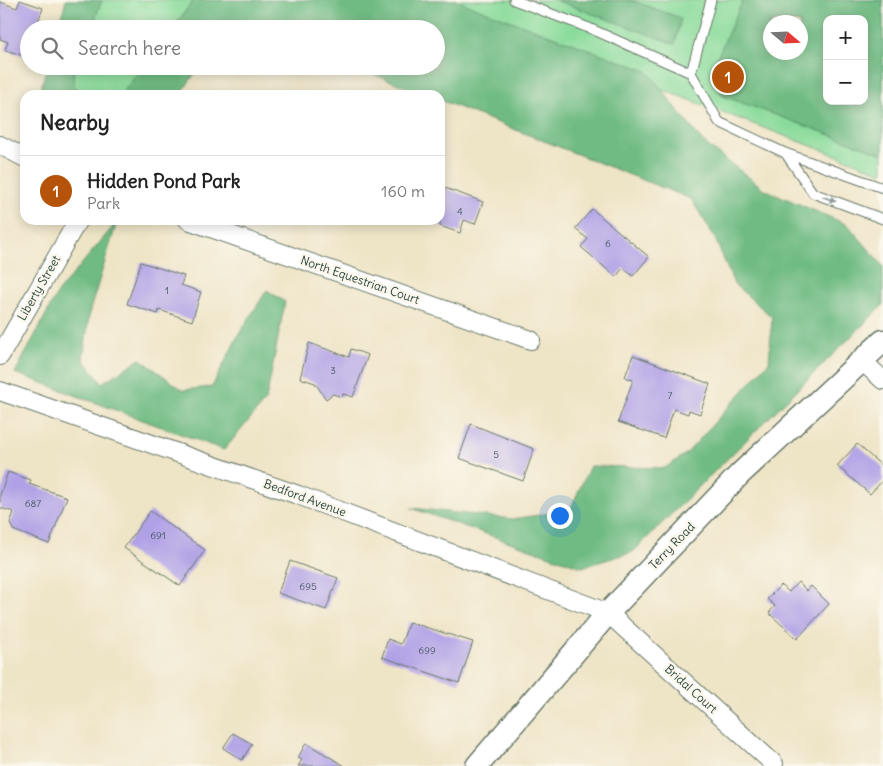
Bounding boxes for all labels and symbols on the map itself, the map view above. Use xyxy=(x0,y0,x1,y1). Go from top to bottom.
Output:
north arrow xyxy=(763,15,808,60)
pin: 1 xyxy=(712,58,744,96)
one-way arrow xyxy=(822,196,837,203)
house number: 4 xyxy=(457,205,463,218)
house number: 6 xyxy=(605,237,611,250)
street label: Liberty Street xyxy=(14,252,63,323)
street label: North Equestrian Court xyxy=(299,252,422,307)
house number: 1 xyxy=(165,284,169,297)
house number: 3 xyxy=(330,364,336,377)
house number: 7 xyxy=(668,389,673,402)
house number: 5 xyxy=(493,448,499,461)
street label: Bedford Avenue xyxy=(262,476,349,519)
house number: 687 xyxy=(25,497,41,510)
your location xyxy=(547,503,573,529)
street label: Terry Road xyxy=(646,519,698,572)
house number: 691 xyxy=(150,529,166,542)
house number: 695 xyxy=(299,580,317,593)
house number: 699 xyxy=(418,644,436,657)
street label: Bridal Court xyxy=(662,661,721,716)

